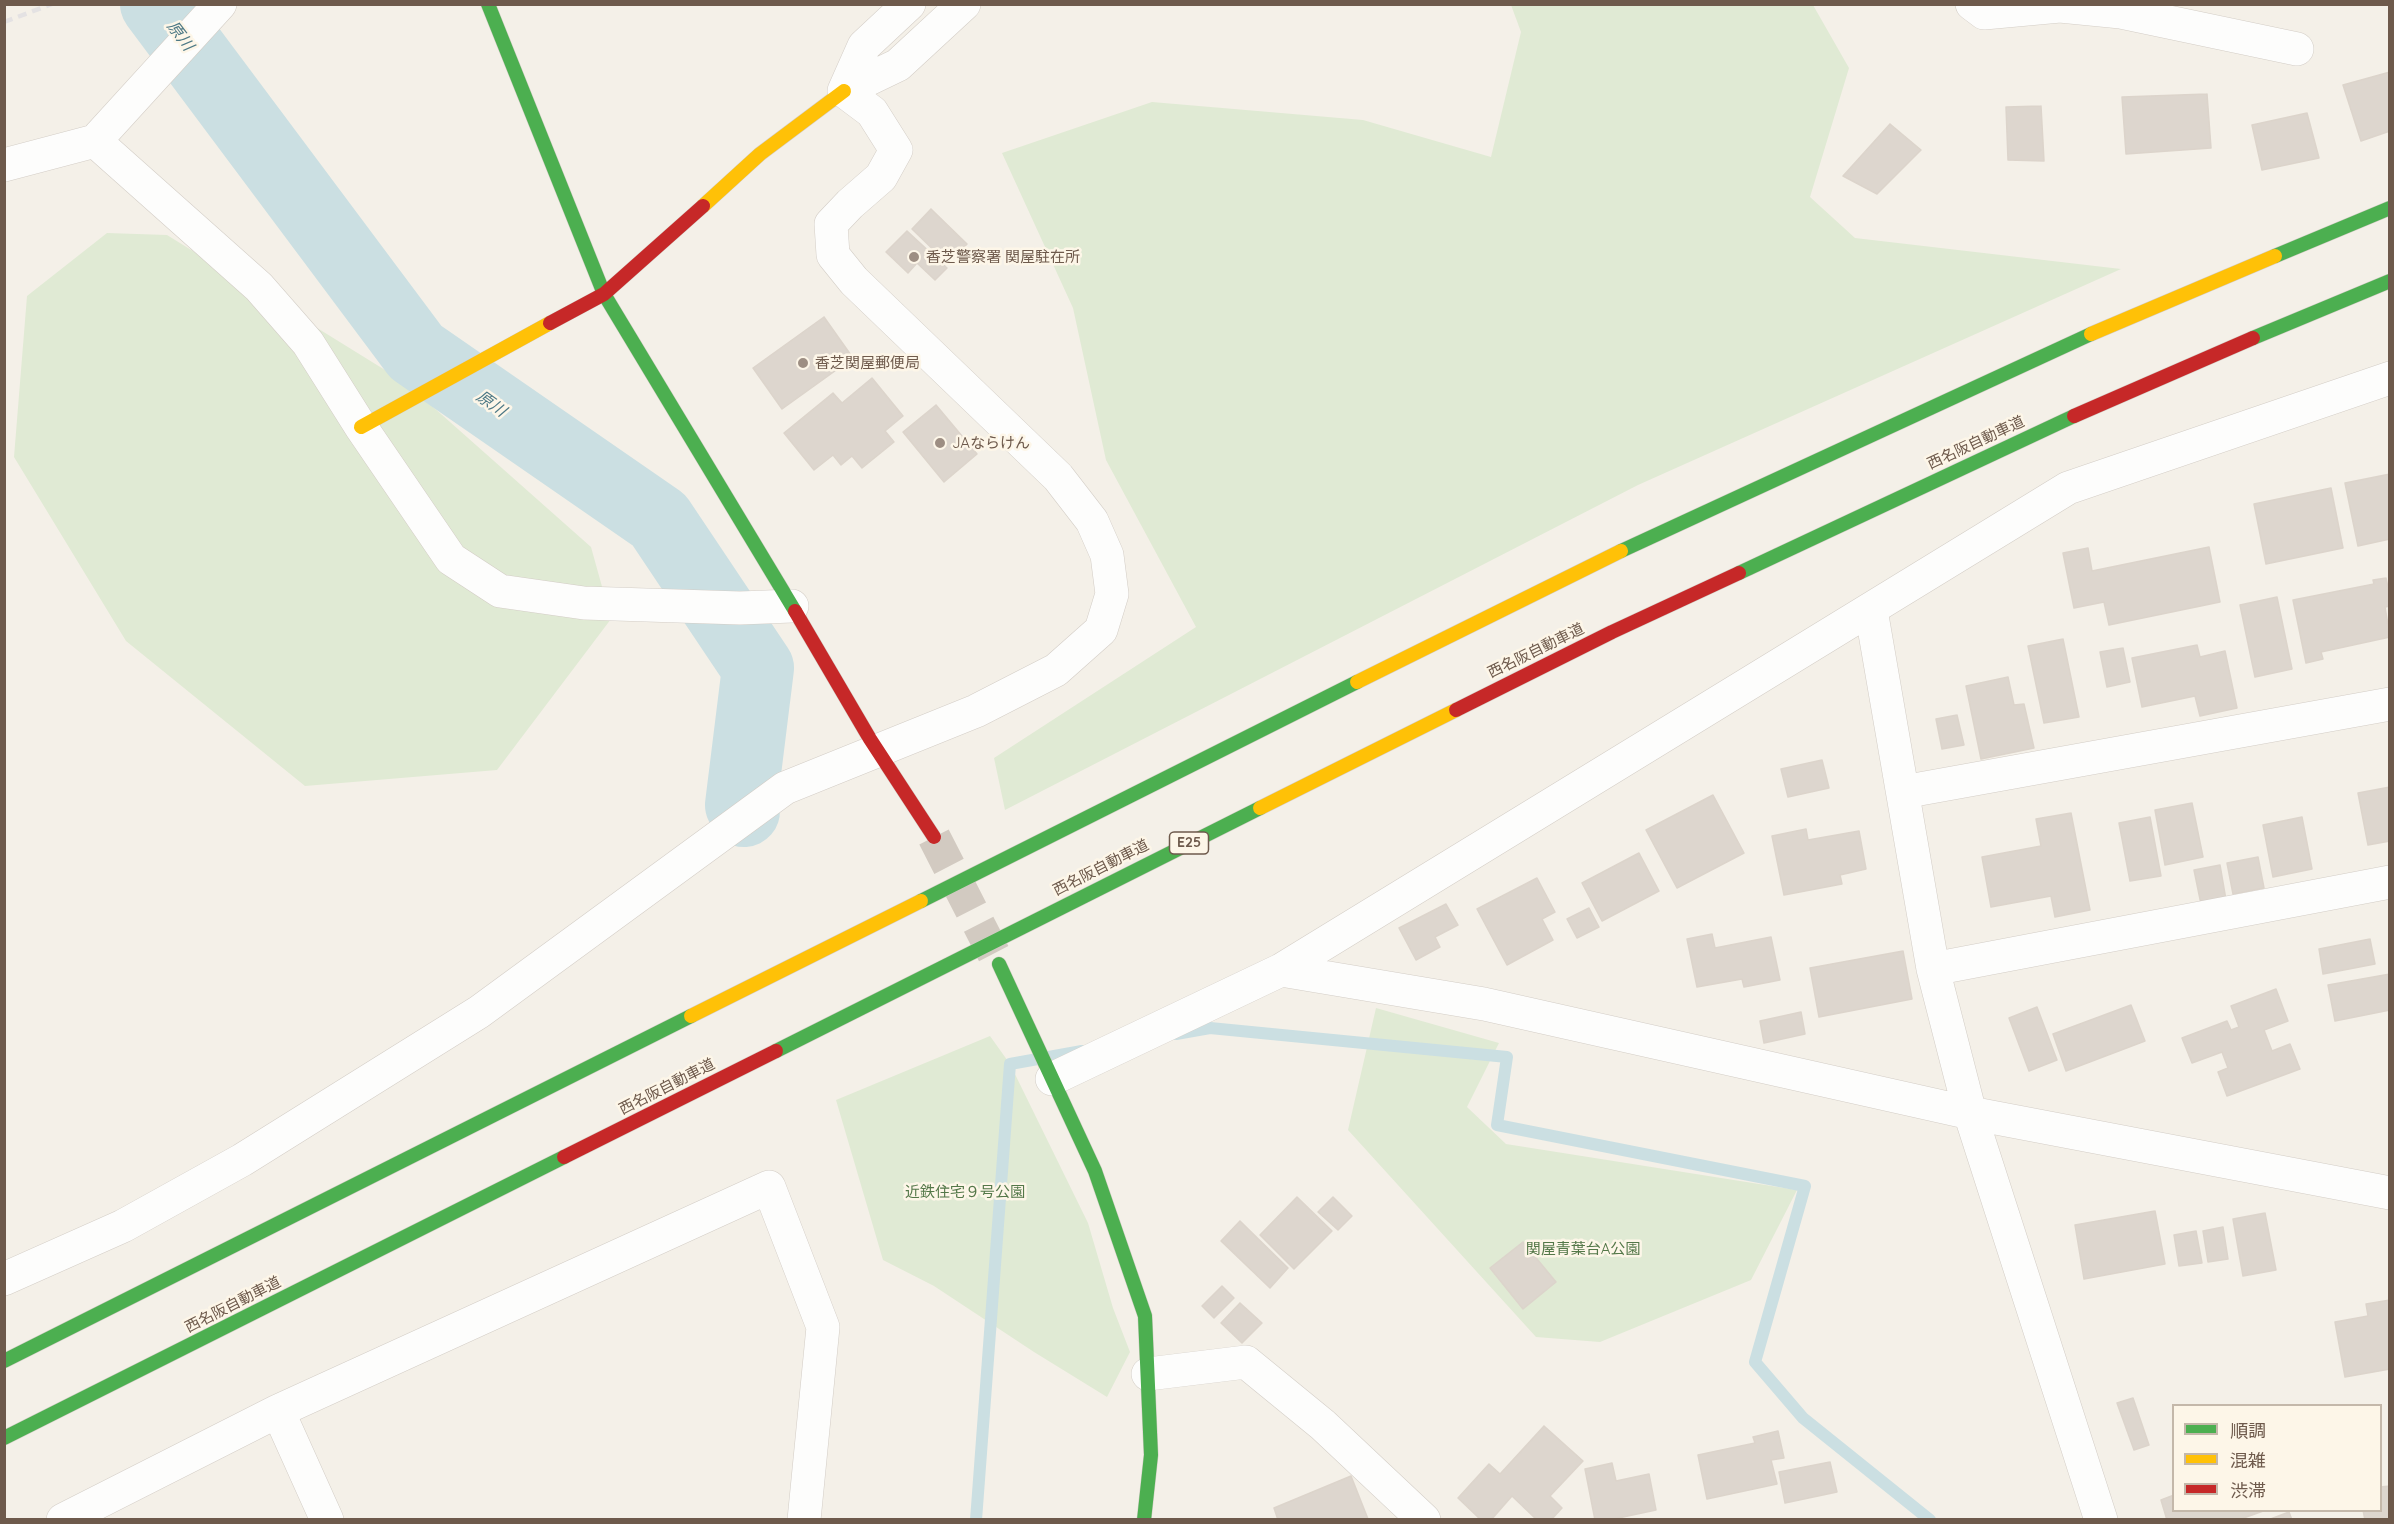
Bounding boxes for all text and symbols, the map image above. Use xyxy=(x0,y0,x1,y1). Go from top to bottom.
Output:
water label: 原川 xyxy=(163,17,197,55)
place label: 香芝警察署 関屋駐在所 xyxy=(926,248,1080,266)
marker: 香芝警察署 関屋駐在所 xyxy=(907,250,921,264)
place label: 香芝関屋郵便局 xyxy=(815,354,920,372)
marker: 香芝関屋郵便局 xyxy=(796,356,810,370)
water label: 原川 xyxy=(472,387,510,421)
street label: 西名阪自動車道 xyxy=(1925,413,2027,473)
place label: JAならけん xyxy=(952,434,1030,452)
marker: JAならけん xyxy=(933,436,947,450)
street label: 西名阪自動車道 xyxy=(1485,620,1587,682)
road number: E25 xyxy=(1170,832,1208,854)
street label: 西名阪自動車道 xyxy=(1050,836,1152,900)
street label: 西名阪自動車道 xyxy=(616,1055,718,1119)
park label: 近鉄住宅９号公園 xyxy=(905,1183,1025,1201)
park label: 関屋青葉台A公園 xyxy=(1526,1240,1640,1258)
street label: 西名阪自動車道 xyxy=(182,1273,284,1337)
legend xyxy=(2172,1404,2382,1512)
text: 順調 xyxy=(2230,1419,2266,1442)
text: 混雑 xyxy=(2230,1449,2266,1472)
text: 渋滞 xyxy=(2230,1479,2266,1502)

